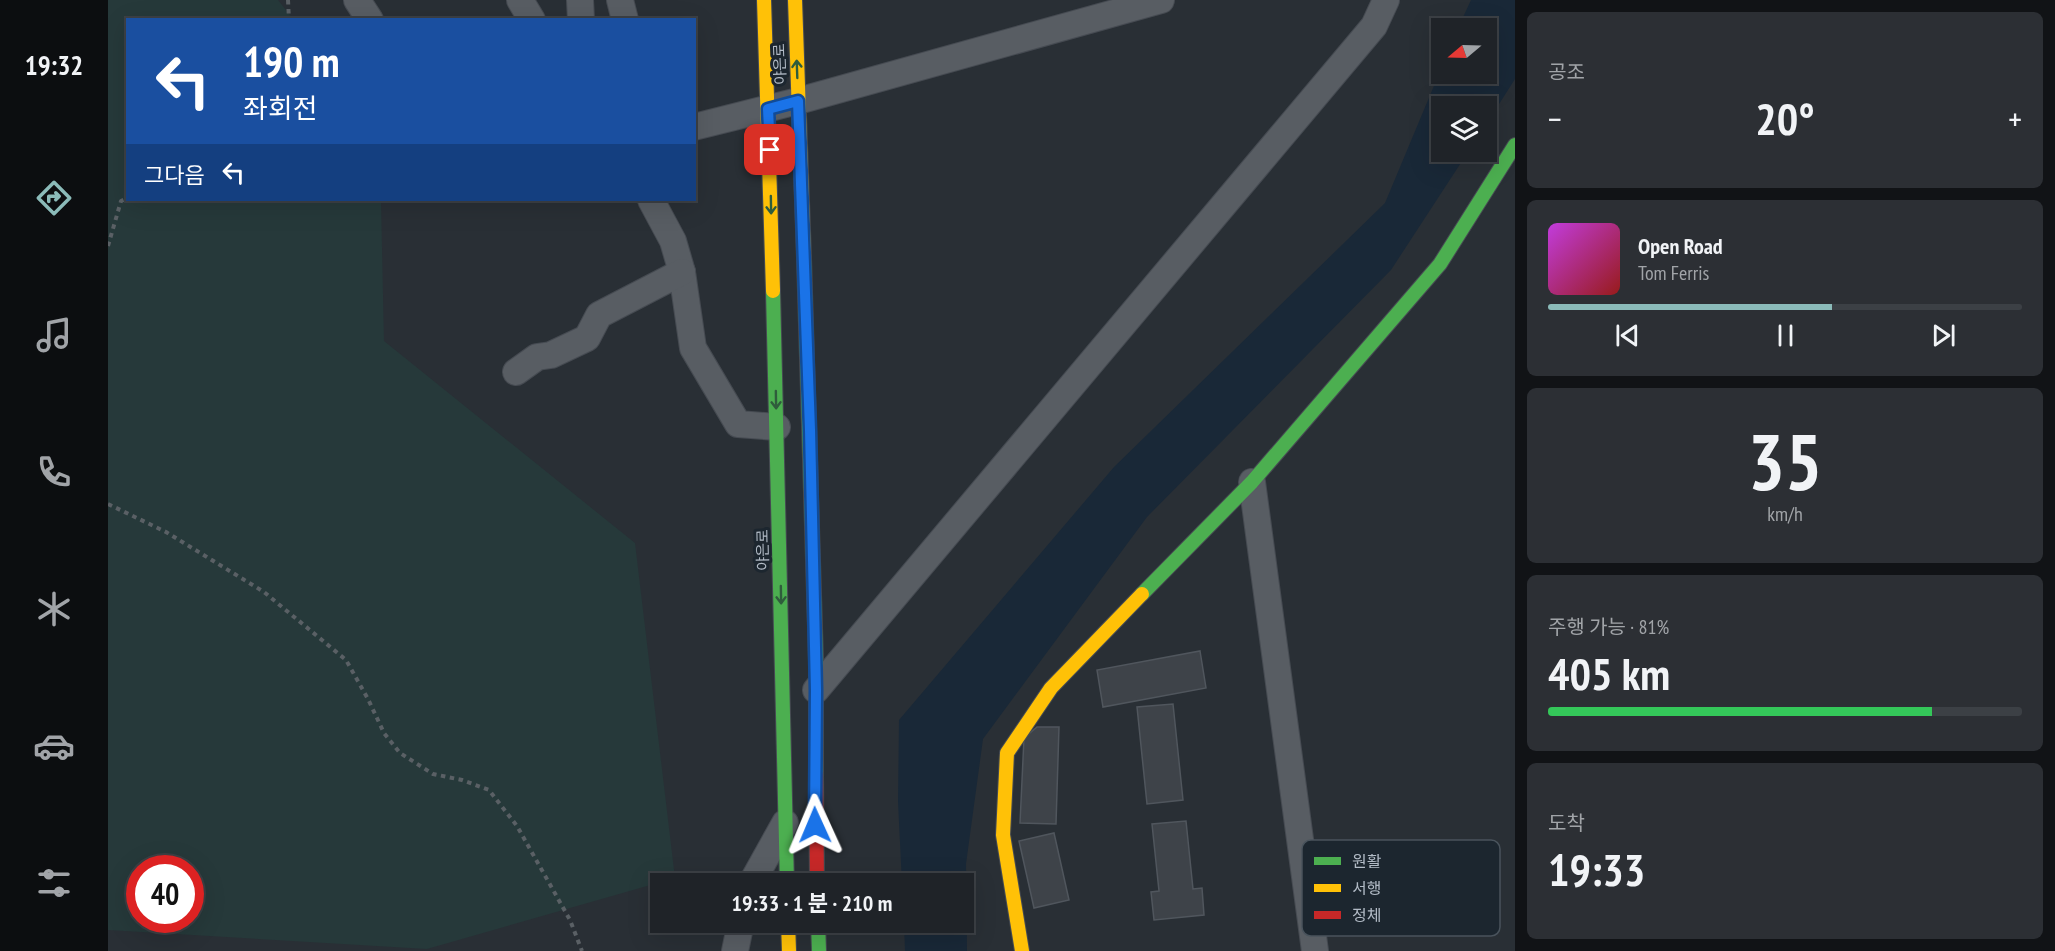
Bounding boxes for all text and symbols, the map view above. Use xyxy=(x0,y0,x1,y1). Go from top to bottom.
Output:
north arrow xyxy=(1431,18,1497,84)
map controls xyxy=(1431,18,1497,162)
text: 190 m xyxy=(243,34,340,89)
icon: left xyxy=(144,42,222,120)
street label: 야은로 xyxy=(769,43,790,85)
text: 19:32 xyxy=(25,48,83,82)
text: 공조 xyxy=(1548,59,1585,85)
one-way arrow xyxy=(791,60,803,80)
text: 20° xyxy=(1755,89,1815,147)
text: 좌회전 xyxy=(243,91,318,125)
button: layers xyxy=(1431,96,1497,162)
text: − xyxy=(1548,97,1562,140)
text: + xyxy=(2008,97,2022,140)
pin xyxy=(744,124,795,175)
icon: arrive xyxy=(753,133,786,166)
icon: left xyxy=(217,156,250,189)
text: 그다음 xyxy=(144,161,205,189)
icon: directions xyxy=(33,177,75,219)
one-way arrow xyxy=(766,195,777,215)
text: Open Road xyxy=(1638,232,1723,260)
text: Tom Ferris xyxy=(1638,260,1709,286)
icon: music xyxy=(33,314,75,356)
icon: previous xyxy=(1611,319,1644,352)
icon: pause xyxy=(1769,319,1802,352)
icon: next xyxy=(1927,319,1960,352)
one-way arrow xyxy=(770,390,782,410)
text: 35 xyxy=(1748,411,1822,512)
icon: phone xyxy=(33,451,75,493)
text: km/h xyxy=(1767,501,1803,527)
street label: 야은로 xyxy=(753,529,772,571)
one-way arrow xyxy=(775,585,786,605)
icon: climate xyxy=(33,588,75,630)
text: 주행 가능 · 81% xyxy=(1548,614,1669,640)
text: 405 km xyxy=(1548,644,1670,702)
icon: car xyxy=(33,725,75,767)
position arrow xyxy=(783,793,847,857)
text: 도착 xyxy=(1548,810,1585,836)
legend xyxy=(1302,840,1500,936)
text: 19:33 xyxy=(1548,840,1645,898)
text: 원활 xyxy=(1352,851,1382,871)
speed limit sign: 40 xyxy=(126,855,204,933)
icon: filters xyxy=(33,862,75,904)
text: 서행 xyxy=(1352,878,1381,898)
text: 19:33 · 1 분 · 210 m xyxy=(732,889,892,917)
text: 정체 xyxy=(1352,905,1381,925)

